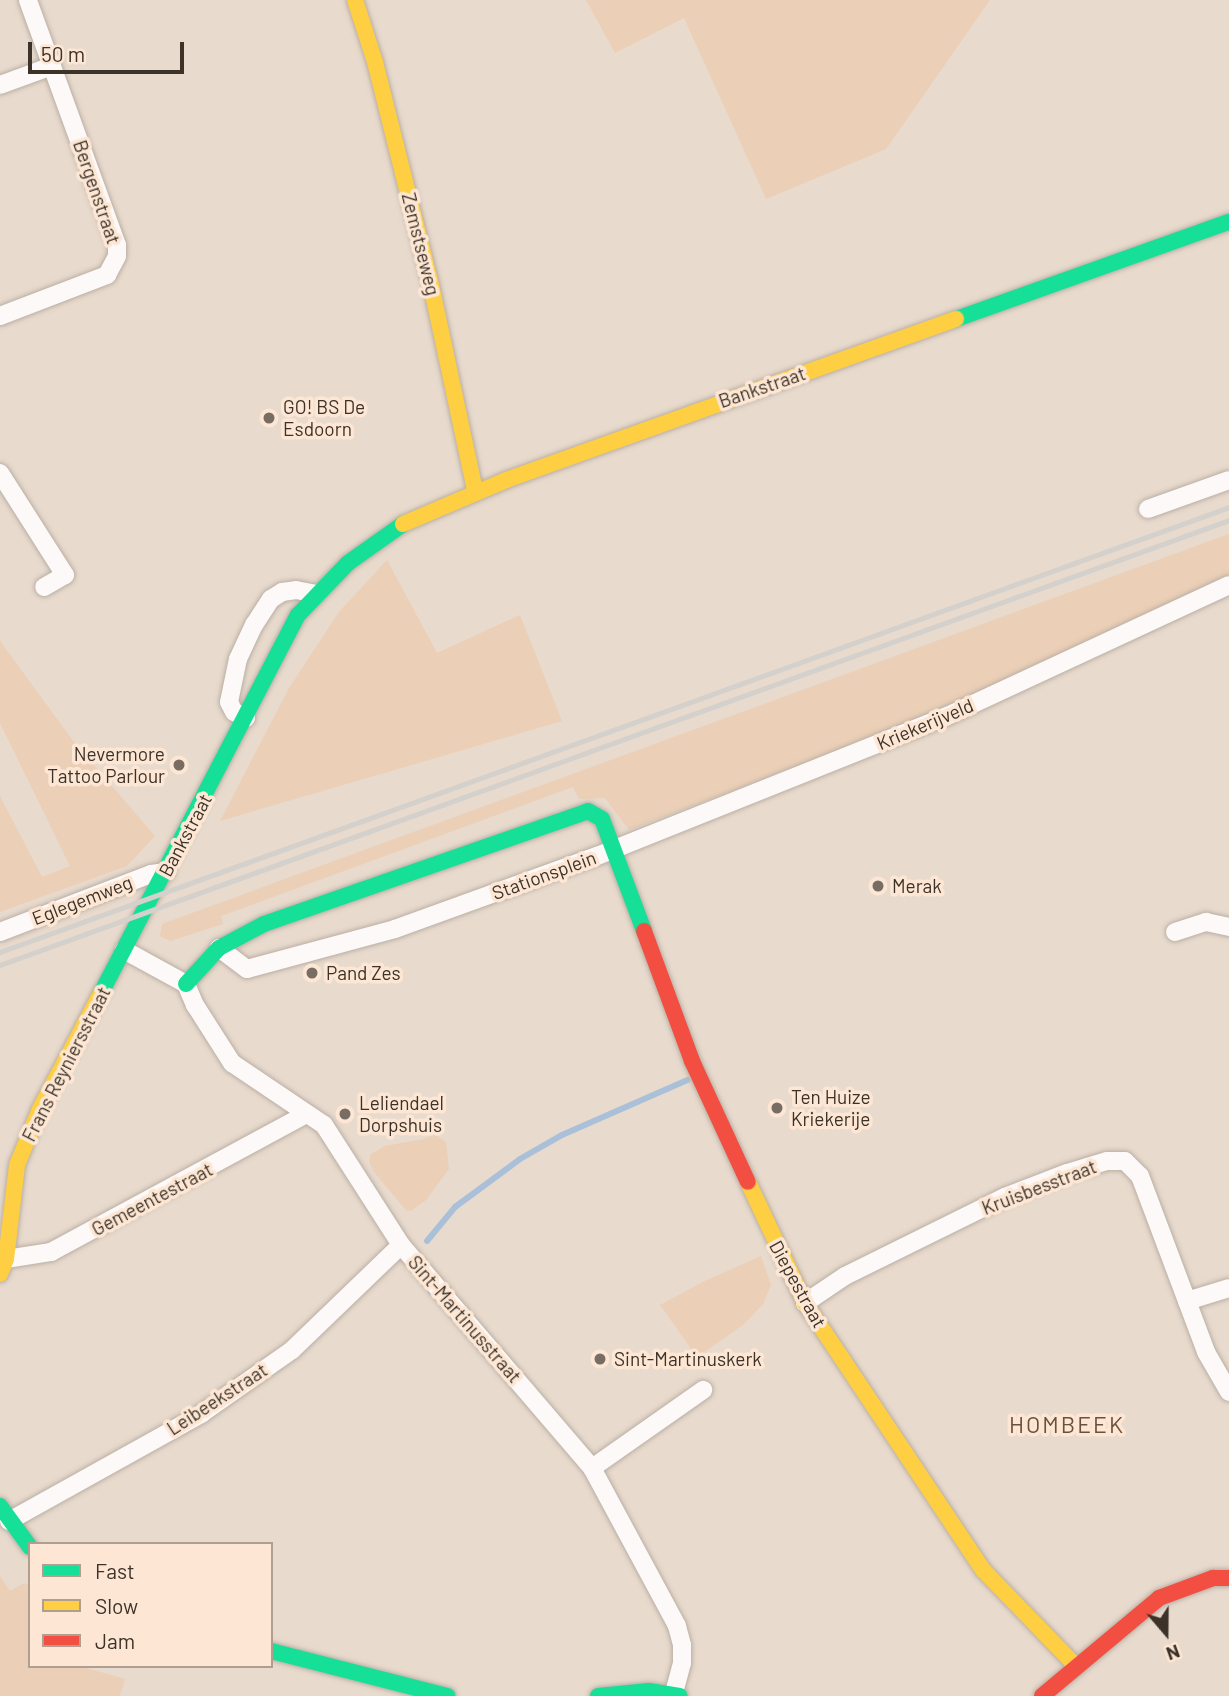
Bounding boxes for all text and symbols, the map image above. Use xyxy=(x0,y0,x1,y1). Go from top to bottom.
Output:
scale bar xyxy=(32,28,187,72)
text: 50 m xyxy=(41,41,85,66)
street label: Bergenstraat xyxy=(69,137,125,247)
street label: Zemstseweg xyxy=(397,190,445,298)
street label: Bankstraat xyxy=(716,362,808,412)
place label: GO! BS De Esdoorn xyxy=(283,396,365,440)
marker: GO! BS De Esdoorn xyxy=(261,410,277,426)
street label: Kriekerijveld xyxy=(873,693,977,755)
place label: Nevermore Tattoo Parlour xyxy=(47,743,165,787)
marker: Nevermore Tattoo Parlour xyxy=(171,757,187,773)
street label: Bankstraat xyxy=(154,790,216,880)
street label: Stationsplein xyxy=(489,846,599,904)
street label: Eglegemweg xyxy=(29,870,135,930)
place label: Merak xyxy=(892,875,942,897)
marker: Merak xyxy=(870,878,886,894)
place label: Pand Zes xyxy=(326,962,401,984)
marker: Pand Zes xyxy=(304,965,320,981)
street label: Frans Reyniersstraat xyxy=(17,983,115,1145)
place label: Ten Huize Kriekerije xyxy=(791,1086,871,1130)
place label: Leliendael Dorpshuis xyxy=(359,1092,444,1136)
marker: Ten Huize Kriekerije xyxy=(769,1100,785,1116)
marker: Leliendael Dorpshuis xyxy=(337,1106,353,1122)
street label: Kruisbesstraat xyxy=(978,1155,1100,1219)
street label: Gemeentestraat xyxy=(88,1158,216,1240)
street label: Diepestraat xyxy=(765,1236,831,1332)
street label: Sint-Martinusstraat xyxy=(404,1251,526,1387)
place label: Sint-Martinuskerk xyxy=(614,1348,762,1370)
marker: Sint-Martinuskerk xyxy=(592,1351,608,1367)
street label: Leibeekstraat xyxy=(163,1358,271,1440)
district label: HOMBEEK xyxy=(1010,1410,1124,1438)
legend xyxy=(28,1542,273,1668)
text: Fast xyxy=(95,1558,135,1583)
text: Slow xyxy=(95,1593,138,1618)
north arrow xyxy=(1131,1598,1201,1668)
text: Jam xyxy=(95,1628,135,1653)
text: N xyxy=(1163,1640,1183,1666)

